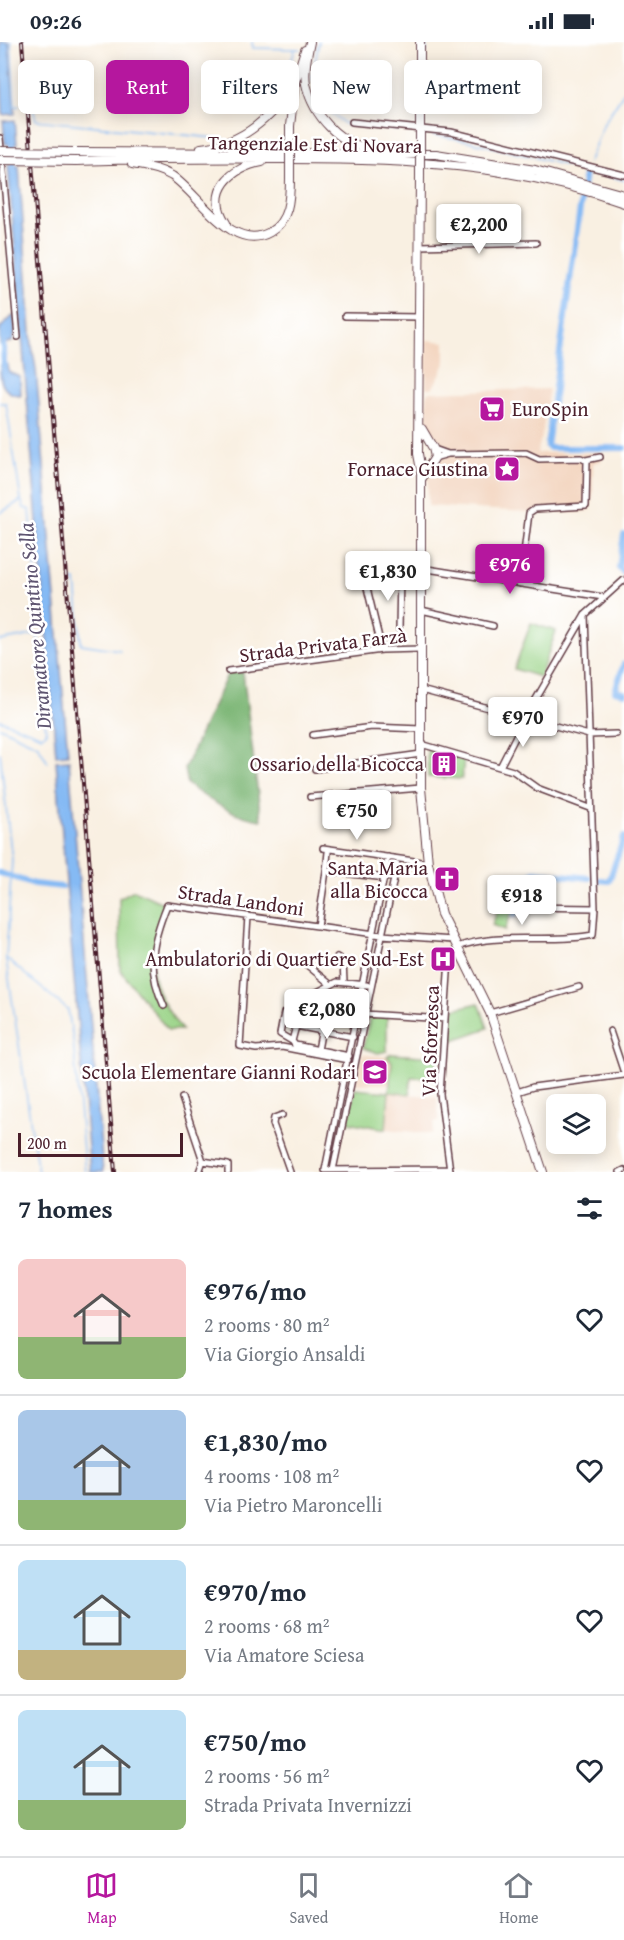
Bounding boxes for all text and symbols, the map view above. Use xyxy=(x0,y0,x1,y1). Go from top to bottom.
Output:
text: 09:26 xyxy=(30,5,82,37)
chip: Buy xyxy=(18,60,94,114)
chip: Rent xyxy=(106,60,189,114)
chip: Filters xyxy=(201,60,299,114)
chip: New xyxy=(311,60,392,114)
chip: Apartment xyxy=(404,60,542,114)
street label: Tangenziale Est di Novara xyxy=(208,127,423,160)
pin: €2,200 xyxy=(430,204,528,255)
text: €2,200 xyxy=(450,209,508,238)
supermarket icon: EuroSpin xyxy=(477,394,507,424)
place label: EuroSpin xyxy=(512,394,588,423)
place label: Fornace Giustina xyxy=(348,454,489,483)
place icon: Fornace Giustina xyxy=(492,454,522,484)
water label: Diramatore Quintino Sella xyxy=(10,521,59,732)
pin: €976 xyxy=(474,544,546,595)
text: €976 xyxy=(489,549,531,578)
pin: €1,830 xyxy=(339,551,437,602)
text: €1,830 xyxy=(359,556,417,585)
street label: Strada Privata Farzà xyxy=(238,620,409,669)
pin: €970 xyxy=(487,697,559,748)
text: €970 xyxy=(502,702,544,731)
place label: Ossario della Bicocca xyxy=(250,749,425,778)
building icon: Ossario della Bicocca xyxy=(429,749,459,779)
pin: €750 xyxy=(321,790,393,841)
text: €750 xyxy=(336,795,378,824)
place label: Santa Maria alla Bicocca xyxy=(327,853,429,905)
church icon: Santa Maria alla Bicocca xyxy=(432,864,462,894)
pin: €918 xyxy=(486,875,558,926)
street label: Strada Landoni xyxy=(176,876,306,923)
text: €918 xyxy=(501,880,543,909)
place label: Ambulatorio di Quartiere Sud-Est xyxy=(145,944,424,973)
hospital icon: Ambulatorio di Quartiere Sud-Est xyxy=(428,944,458,974)
street label: Via Sforzesca xyxy=(413,984,446,1097)
pin: €2,080 xyxy=(278,989,376,1040)
text: €2,080 xyxy=(298,994,356,1023)
place label: Scuola Elementare Gianni Rodari xyxy=(82,1057,356,1086)
school or university icon: Scuola Elementare Gianni Rodari xyxy=(360,1057,390,1087)
map controls xyxy=(546,1094,606,1154)
button: layers xyxy=(546,1094,606,1154)
scale bar xyxy=(18,1130,183,1158)
text: 200 m xyxy=(27,1131,67,1155)
text: 7 homes xyxy=(18,1189,113,1228)
icon: filters xyxy=(573,1192,606,1225)
text: €976/mo xyxy=(204,1271,306,1310)
icon: home xyxy=(66,1283,138,1355)
icon: heart xyxy=(573,1303,606,1336)
text: 2 rooms · 80 m² xyxy=(204,1310,330,1339)
text: Via Giorgio Ansaldi xyxy=(204,1339,365,1368)
text: €1,830/mo xyxy=(204,1422,327,1461)
icon: home xyxy=(66,1434,138,1506)
icon: heart xyxy=(573,1454,606,1487)
text: 4 rooms · 108 m² xyxy=(204,1461,339,1490)
text: Via Pietro Maroncelli xyxy=(204,1490,382,1519)
text: €970/mo xyxy=(204,1572,306,1611)
icon: home xyxy=(66,1584,138,1656)
icon: heart xyxy=(573,1604,606,1637)
text: 2 rooms · 68 m² xyxy=(204,1611,330,1640)
text: Via Amatore Sciesa xyxy=(204,1640,365,1669)
text: €750/mo xyxy=(204,1722,306,1761)
icon: home xyxy=(66,1734,138,1806)
icon: heart xyxy=(573,1754,606,1787)
text: 2 rooms · 56 m² xyxy=(204,1761,330,1790)
text: Strada Privata Invernizzi xyxy=(204,1790,412,1819)
tab: Map xyxy=(85,1869,118,1929)
tab: Saved xyxy=(289,1869,328,1929)
tab: Home xyxy=(499,1869,539,1929)

